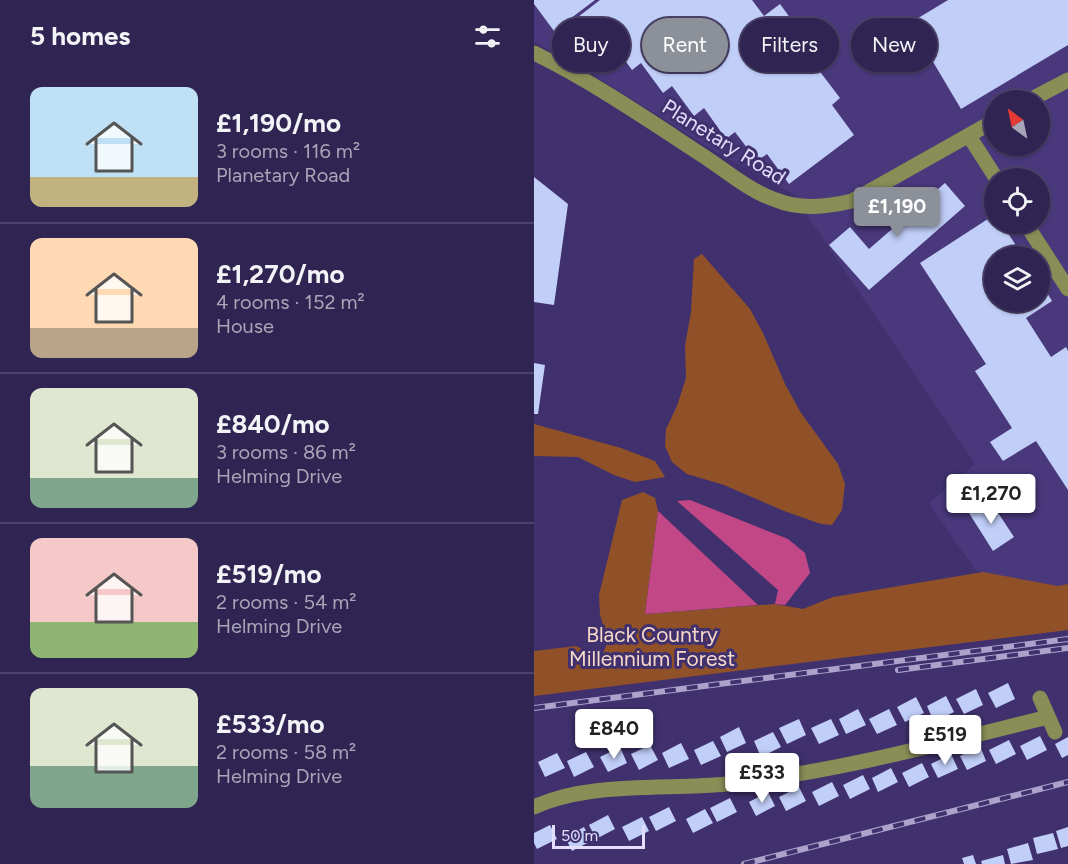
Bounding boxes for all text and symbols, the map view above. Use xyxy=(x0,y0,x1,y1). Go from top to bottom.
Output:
chip: Buy xyxy=(552,18,630,72)
chip: Rent xyxy=(642,18,728,72)
chip: Filters xyxy=(740,18,839,72)
chip: New xyxy=(851,18,937,72)
text: 5 homes xyxy=(30,20,130,52)
icon: filters xyxy=(471,20,504,53)
north arrow xyxy=(984,90,1050,156)
map controls xyxy=(984,90,1050,312)
street label: Planetary Road xyxy=(658,94,791,190)
text: £1,190/mo xyxy=(216,107,341,139)
icon: home xyxy=(78,111,150,183)
text: 3 rooms · 116 m² xyxy=(216,139,360,163)
text: Planetary Road xyxy=(216,163,350,187)
button: locate xyxy=(984,168,1050,234)
pin: £1,190 xyxy=(848,187,946,238)
text: £1,190 xyxy=(868,194,926,218)
button: layers xyxy=(984,246,1050,312)
text: £1,270/mo xyxy=(216,258,345,290)
icon: home xyxy=(78,262,150,334)
text: 4 rooms · 152 m² xyxy=(216,290,365,314)
text: House xyxy=(216,314,274,338)
text: £840/mo xyxy=(216,408,330,440)
icon: home xyxy=(78,412,150,484)
text: 3 rooms · 86 m² xyxy=(216,440,356,464)
text: Helming Drive xyxy=(216,464,342,488)
pin: £1,270 xyxy=(942,474,1040,525)
text: £1,270 xyxy=(960,481,1022,505)
text: £519/mo xyxy=(216,558,322,590)
icon: home xyxy=(78,562,150,634)
text: 2 rooms · 54 m² xyxy=(216,590,356,614)
text: Helming Drive xyxy=(216,614,342,638)
park label: Black Country Millennium Forest xyxy=(569,622,735,671)
text: £533/mo xyxy=(216,708,325,740)
pin: £840 xyxy=(578,709,650,760)
icon: home xyxy=(78,712,150,784)
pin: £519 xyxy=(909,715,981,766)
text: £840 xyxy=(589,716,639,740)
text: £519 xyxy=(923,722,967,746)
text: 2 rooms · 58 m² xyxy=(216,740,356,764)
pin: £533 xyxy=(726,753,798,804)
text: £533 xyxy=(739,760,785,784)
text: Helming Drive xyxy=(216,764,342,788)
scale bar xyxy=(552,822,645,850)
text: 50 m xyxy=(561,826,598,845)

